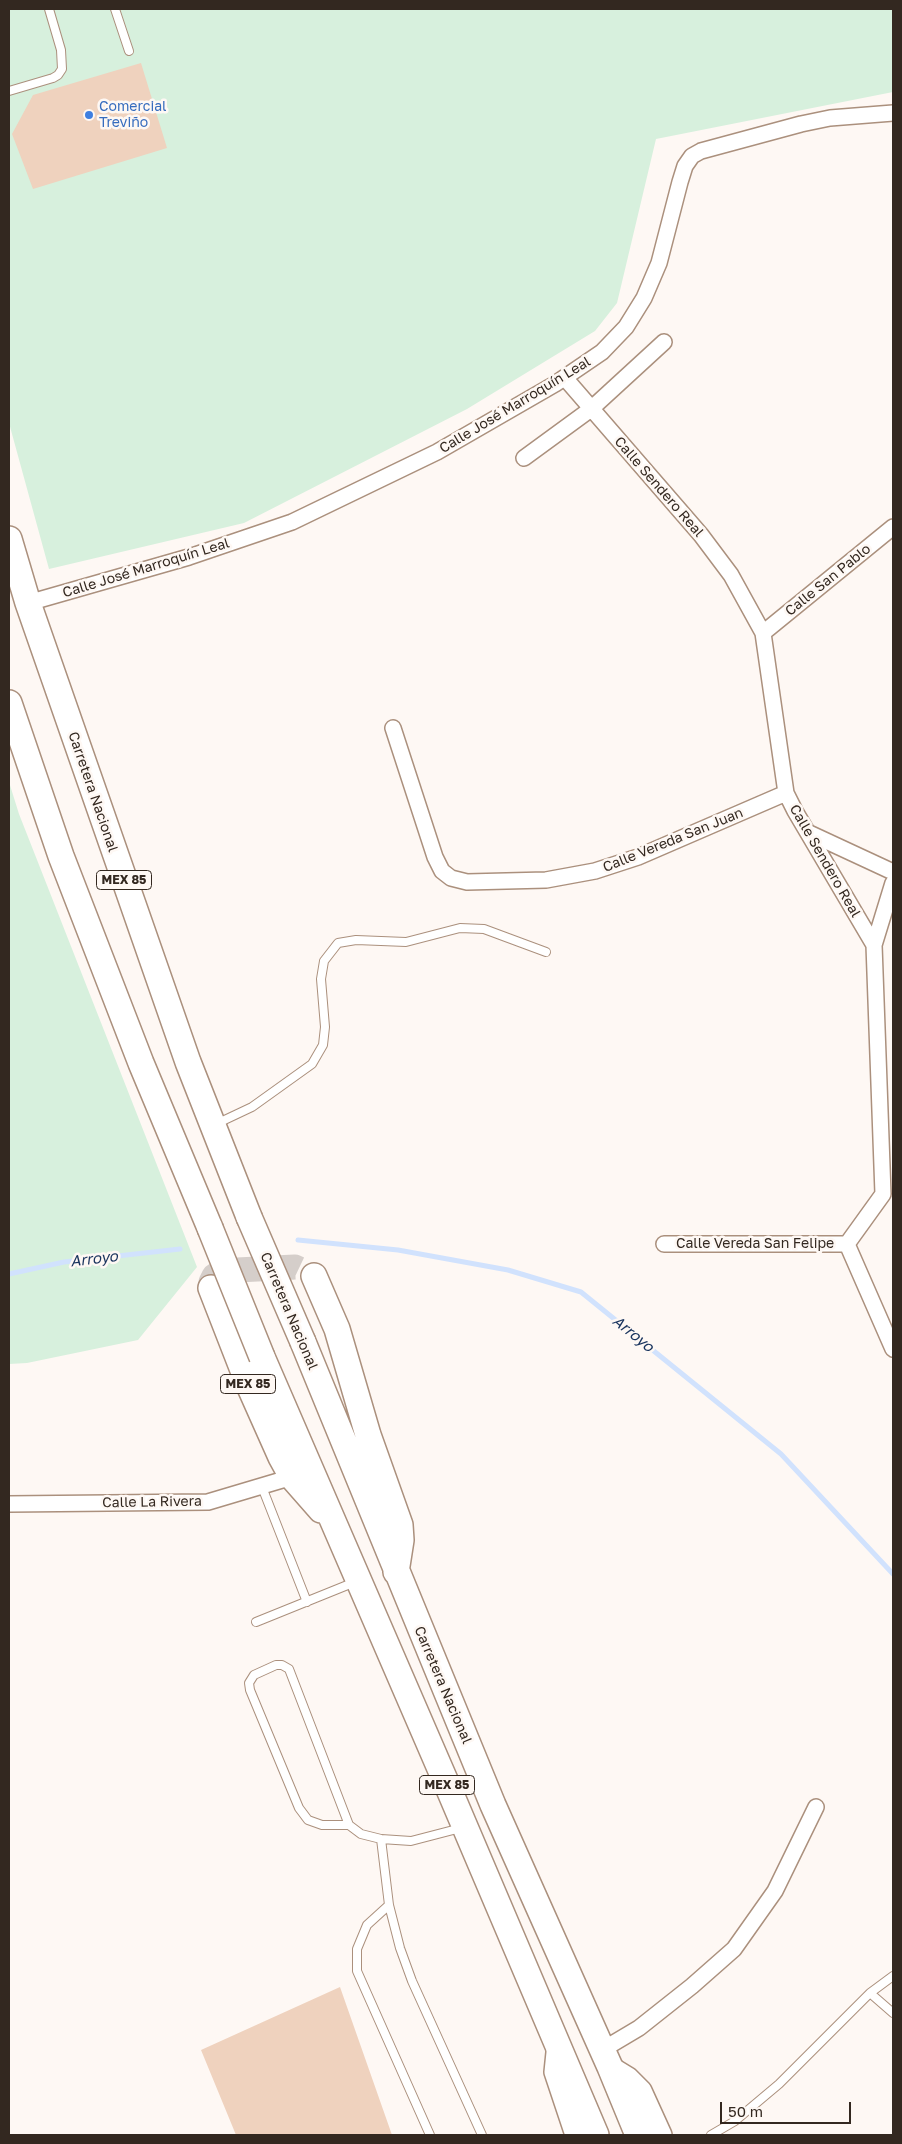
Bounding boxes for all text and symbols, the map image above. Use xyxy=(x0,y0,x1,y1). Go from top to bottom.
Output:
place label: Comercial Treviño xyxy=(99,99,167,132)
marker: Comercial Treviño xyxy=(83,109,95,121)
street label: Calle José Marroquín Leal xyxy=(436,353,594,457)
street label: Calle Sendero Real xyxy=(611,433,707,541)
street label: Calle José Marroquín Leal xyxy=(61,535,231,601)
street label: Calle San Pablo xyxy=(782,540,874,620)
street label: Carretera Nacional xyxy=(65,730,121,854)
street label: Calle Sendero Real xyxy=(786,802,864,920)
street label: Calle Vereda San Juan xyxy=(600,804,746,876)
road number: MEX 85 xyxy=(96,870,152,890)
street label: Calle Vereda San Felipe xyxy=(676,1236,834,1252)
water label: Arroyo xyxy=(69,1247,119,1271)
street label: Carretera Nacional xyxy=(257,1250,321,1372)
water label: Arroyo xyxy=(609,1312,657,1356)
road number: MEX 85 xyxy=(220,1375,276,1394)
street label: Calle La Rivera xyxy=(102,1493,202,1511)
street label: Carretera Nacional xyxy=(411,1624,475,1746)
road number: MEX 85 xyxy=(420,1776,474,1794)
scale bar xyxy=(722,2092,853,2124)
text: 50 m xyxy=(728,2102,763,2120)

